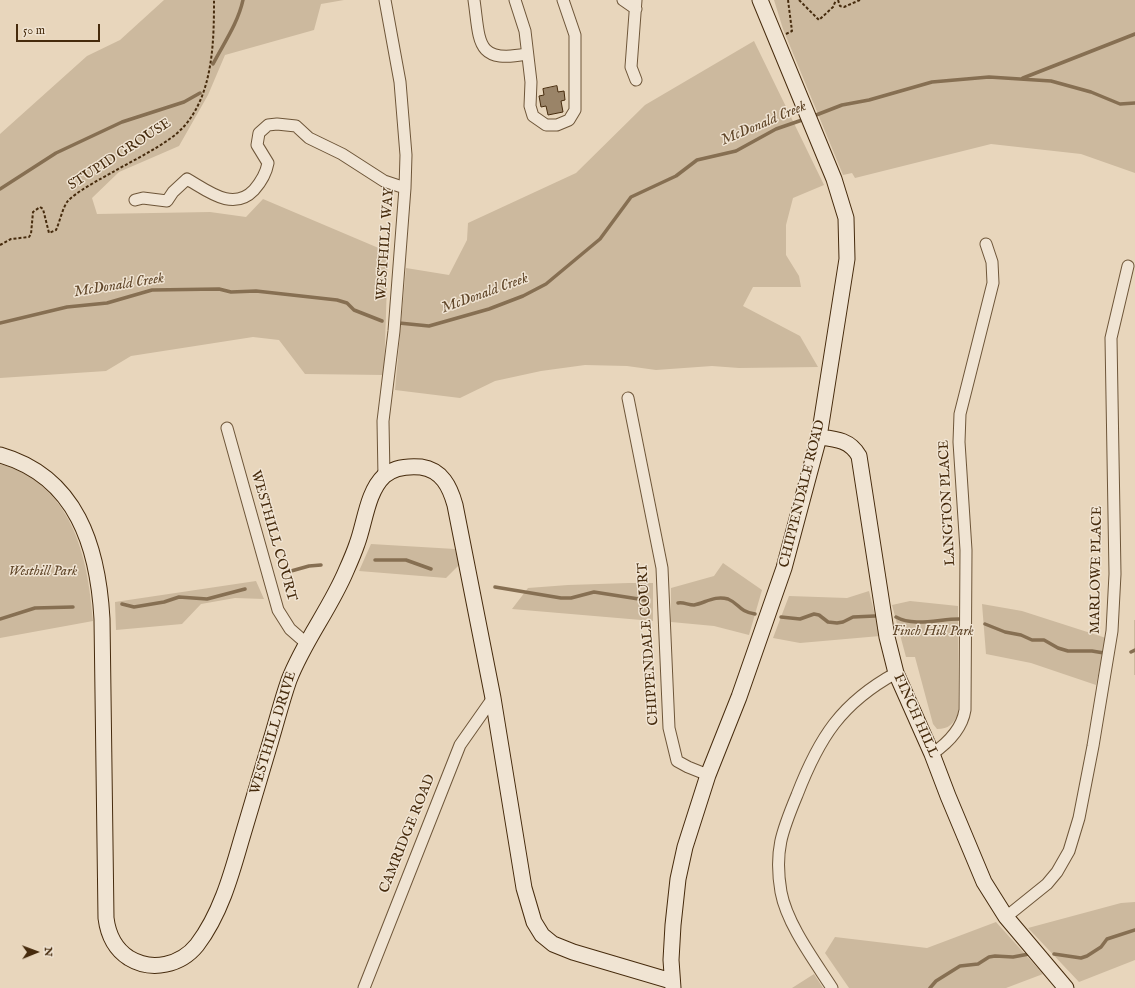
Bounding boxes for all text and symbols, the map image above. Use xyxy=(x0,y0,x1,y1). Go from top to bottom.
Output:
scale bar xyxy=(18,16,102,42)
text: 50 m xyxy=(23,23,45,38)
water label: McDonald Creek xyxy=(719,98,809,150)
street label: STUPID GROUSE xyxy=(65,115,175,195)
street label: WESTHILL WAY xyxy=(374,187,398,301)
water label: McDonald Creek xyxy=(73,270,165,302)
water label: McDonald Creek xyxy=(439,270,531,318)
street label: CHIPPENDALE ROAD xyxy=(777,418,829,570)
street label: LANGTON PLACE xyxy=(936,440,960,566)
street label: WESTHILL COURT xyxy=(246,469,300,603)
street label: MARLOWE PLACE xyxy=(1087,506,1107,634)
street label: CHIPPENDALE COURT xyxy=(635,562,663,726)
park label: Westhill Park xyxy=(9,564,77,580)
park label: Finch Hill Park xyxy=(892,624,974,640)
street label: WESTHILL DRIVE xyxy=(247,669,301,797)
street label: FINCH HILL xyxy=(889,672,941,760)
street label: CAMRIDGE ROAD xyxy=(376,772,440,896)
north arrow xyxy=(16,932,56,972)
text: N xyxy=(41,947,55,957)

